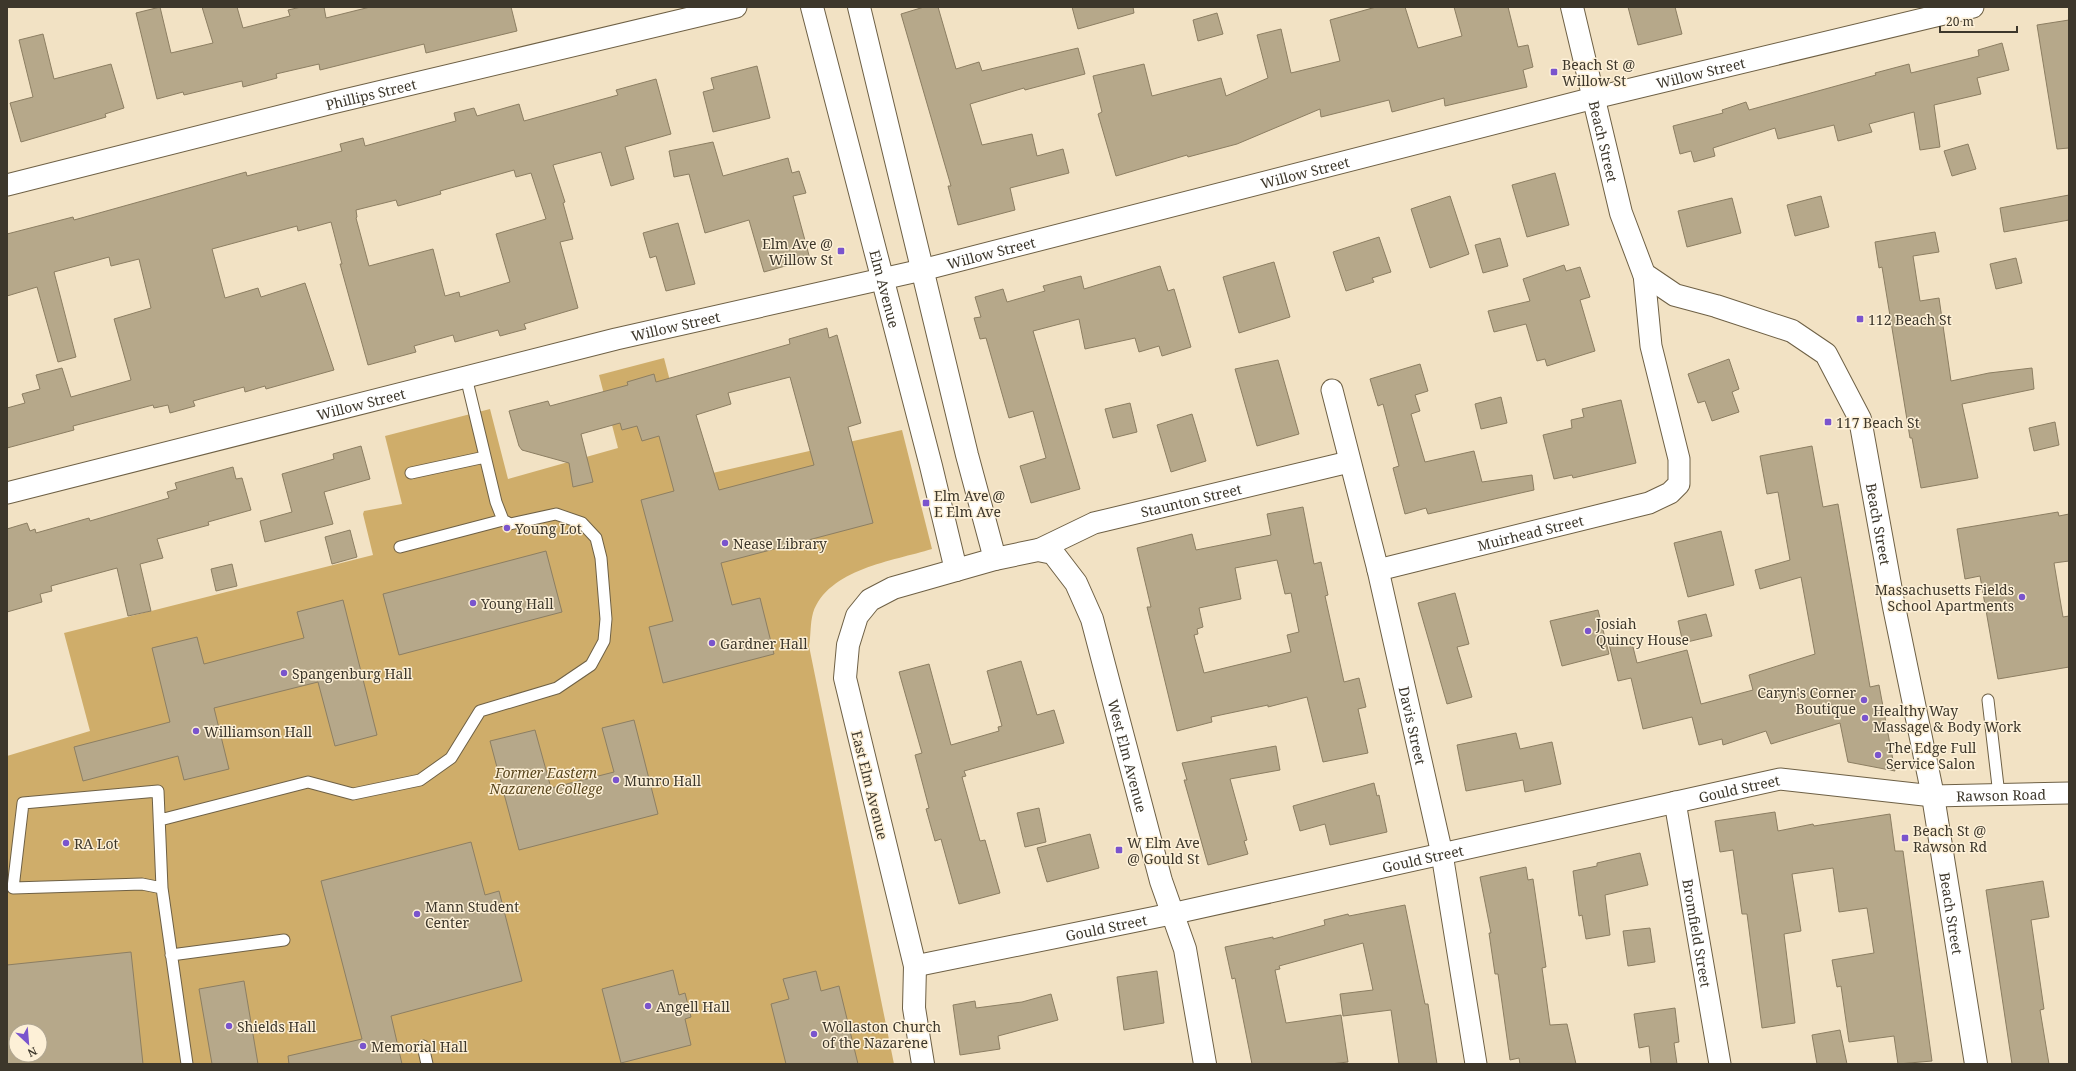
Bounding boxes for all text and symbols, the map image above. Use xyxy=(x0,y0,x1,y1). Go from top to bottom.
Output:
scale bar xyxy=(1940,8,2017,34)
text: 20 m xyxy=(1946,13,1974,30)
street label: Willow Street xyxy=(1654,53,1747,92)
place label: Beach St @ Willow St xyxy=(1562,55,1635,90)
marker: Beach St @ Willow St xyxy=(1549,67,1559,77)
street label: Phillips Street xyxy=(323,74,418,114)
street label: Beach Street xyxy=(1585,99,1623,184)
street label: Willow Street xyxy=(1258,152,1351,192)
street label: Willow Street xyxy=(945,232,1037,273)
place label: Elm Ave @ Willow St xyxy=(762,234,833,269)
marker: Elm Ave @ Willow St xyxy=(836,246,846,256)
street label: Elm Avenue xyxy=(866,248,904,330)
street label: Willow Street xyxy=(629,306,722,345)
place label: 112 Beach St xyxy=(1868,310,1952,329)
marker: 112 Beach St xyxy=(1855,314,1865,324)
street label: Willow Street xyxy=(315,383,407,424)
place label: 117 Beach St xyxy=(1836,413,1920,432)
marker: 117 Beach St xyxy=(1823,417,1833,427)
street label: Staunton Street xyxy=(1139,479,1244,521)
street label: Beach Street xyxy=(1862,481,1896,567)
place label: Elm Ave @ E Elm Ave xyxy=(934,486,1005,521)
marker: Elm Ave @ E Elm Ave xyxy=(921,498,931,508)
street label: Muirhead Street xyxy=(1475,510,1586,555)
place label: Young Lot xyxy=(514,519,582,538)
marker: Young Lot xyxy=(502,523,512,533)
place label: Nease Library xyxy=(733,534,827,553)
marker: Nease Library xyxy=(720,538,730,548)
place label: Massachusetts Fields School Apartments xyxy=(1875,580,2014,615)
marker: Massachusetts Fields School Apartments xyxy=(2017,592,2027,602)
place label: Young Hall xyxy=(480,594,554,613)
marker: Young Hall xyxy=(468,598,478,608)
place label: Josiah Quincy House xyxy=(1595,614,1689,649)
marker: Josiah Quincy House xyxy=(1583,626,1593,636)
place label: Gardner Hall xyxy=(720,634,808,653)
marker: Gardner Hall xyxy=(707,638,717,648)
place label: Spangenburg Hall xyxy=(292,664,413,683)
marker: Spangenburg Hall xyxy=(279,668,289,678)
place label: Caryn's Corner Boutique xyxy=(1757,683,1856,718)
street label: Davis Street xyxy=(1395,684,1431,766)
marker: Caryn's Corner Boutique xyxy=(1859,695,1869,705)
street label: West Elm Avenue xyxy=(1104,697,1152,814)
place label: Healthy Way Massage & Body Work xyxy=(1873,701,2022,736)
marker: Healthy Way Massage & Body Work xyxy=(1860,713,1870,723)
place label: Williamson Hall xyxy=(204,722,313,741)
marker: Williamson Hall xyxy=(191,726,201,736)
street label: East Elm Avenue xyxy=(847,729,893,841)
place label: The Edge Full Service Salon xyxy=(1886,738,1977,773)
marker: The Edge Full Service Salon xyxy=(1873,750,1883,760)
park label: Former Eastern Nazarene College xyxy=(488,763,603,798)
street label: Gould Street xyxy=(1697,770,1781,806)
place label: Munro Hall xyxy=(624,771,702,790)
marker: Munro Hall xyxy=(611,775,621,785)
street label: Rawson Road xyxy=(1956,784,2047,805)
place label: Beach St @ Rawson Rd xyxy=(1913,821,1987,856)
place label: W Elm Ave @ Gould St xyxy=(1127,833,1200,868)
marker: Beach St @ Rawson Rd xyxy=(1900,833,1910,843)
place label: RA Lot xyxy=(74,834,118,853)
marker: RA Lot xyxy=(61,838,71,848)
street label: Gould Street xyxy=(1380,840,1465,876)
marker: W Elm Ave @ Gould St xyxy=(1114,845,1124,855)
street label: Beach Street xyxy=(1936,871,1968,956)
street label: Bromfield Street xyxy=(1679,877,1716,989)
place label: Mann Student Center xyxy=(425,897,519,932)
marker: Mann Student Center xyxy=(412,909,422,919)
street label: Gould Street xyxy=(1064,910,1149,945)
place label: Angell Hall xyxy=(656,997,731,1016)
marker: Angell Hall xyxy=(643,1001,653,1011)
place label: Shields Hall xyxy=(237,1017,317,1036)
place label: Wollaston Church of the Nazarene xyxy=(822,1017,941,1052)
marker: Shields Hall xyxy=(224,1021,234,1031)
north arrow xyxy=(8,1023,48,1063)
marker: Wollaston Church of the Nazarene xyxy=(809,1029,819,1039)
place label: Memorial Hall xyxy=(371,1037,468,1056)
marker: Memorial Hall xyxy=(358,1041,368,1051)
text: N xyxy=(25,1044,40,1061)

